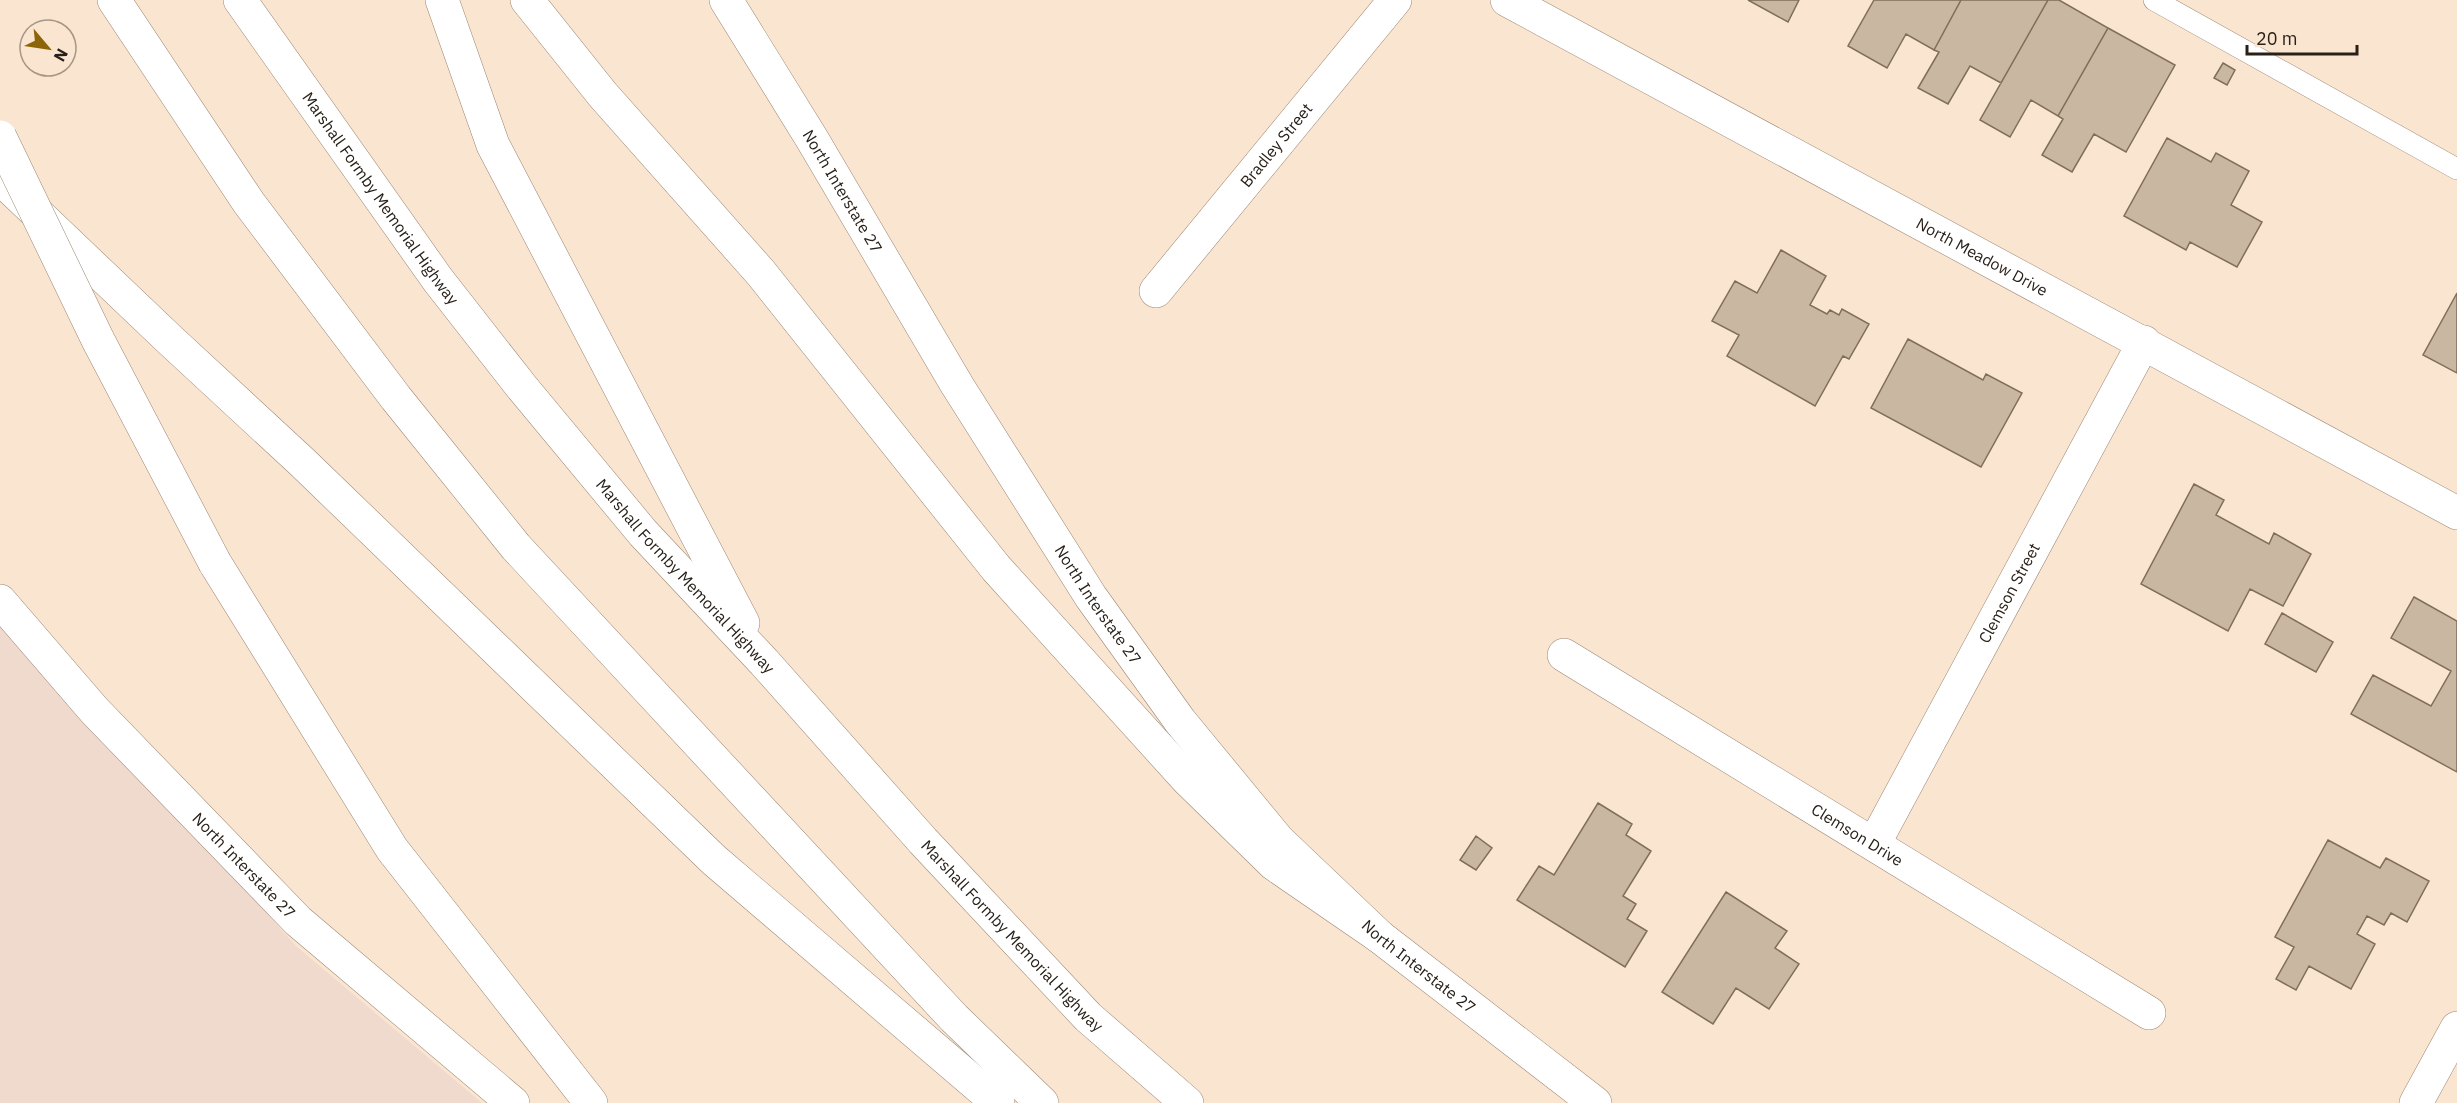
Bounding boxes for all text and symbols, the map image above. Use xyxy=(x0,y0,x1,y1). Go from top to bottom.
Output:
north arrow xyxy=(18,18,78,78)
scale bar xyxy=(2247,18,2356,56)
text: 20 m xyxy=(2256,27,2298,50)
text: N xyxy=(50,45,73,65)
street label: Marshall Formby Memorial Highway xyxy=(298,88,463,308)
street label: Bradley Street xyxy=(1236,99,1316,191)
street label: North Interstate 27 xyxy=(799,126,887,256)
street label: North Meadow Drive xyxy=(1913,213,2052,300)
street label: Marshall Formby Memorial Highway xyxy=(592,474,779,677)
street label: Clemson Street xyxy=(1974,540,2044,646)
street label: North Interstate 27 xyxy=(1051,541,1146,668)
street label: Clemson Drive xyxy=(1808,799,1907,870)
street label: North Interstate 27 xyxy=(188,808,300,922)
street label: Marshall Formby Memorial Highway xyxy=(917,836,1107,1036)
street label: North Interstate 27 xyxy=(1358,915,1480,1017)

